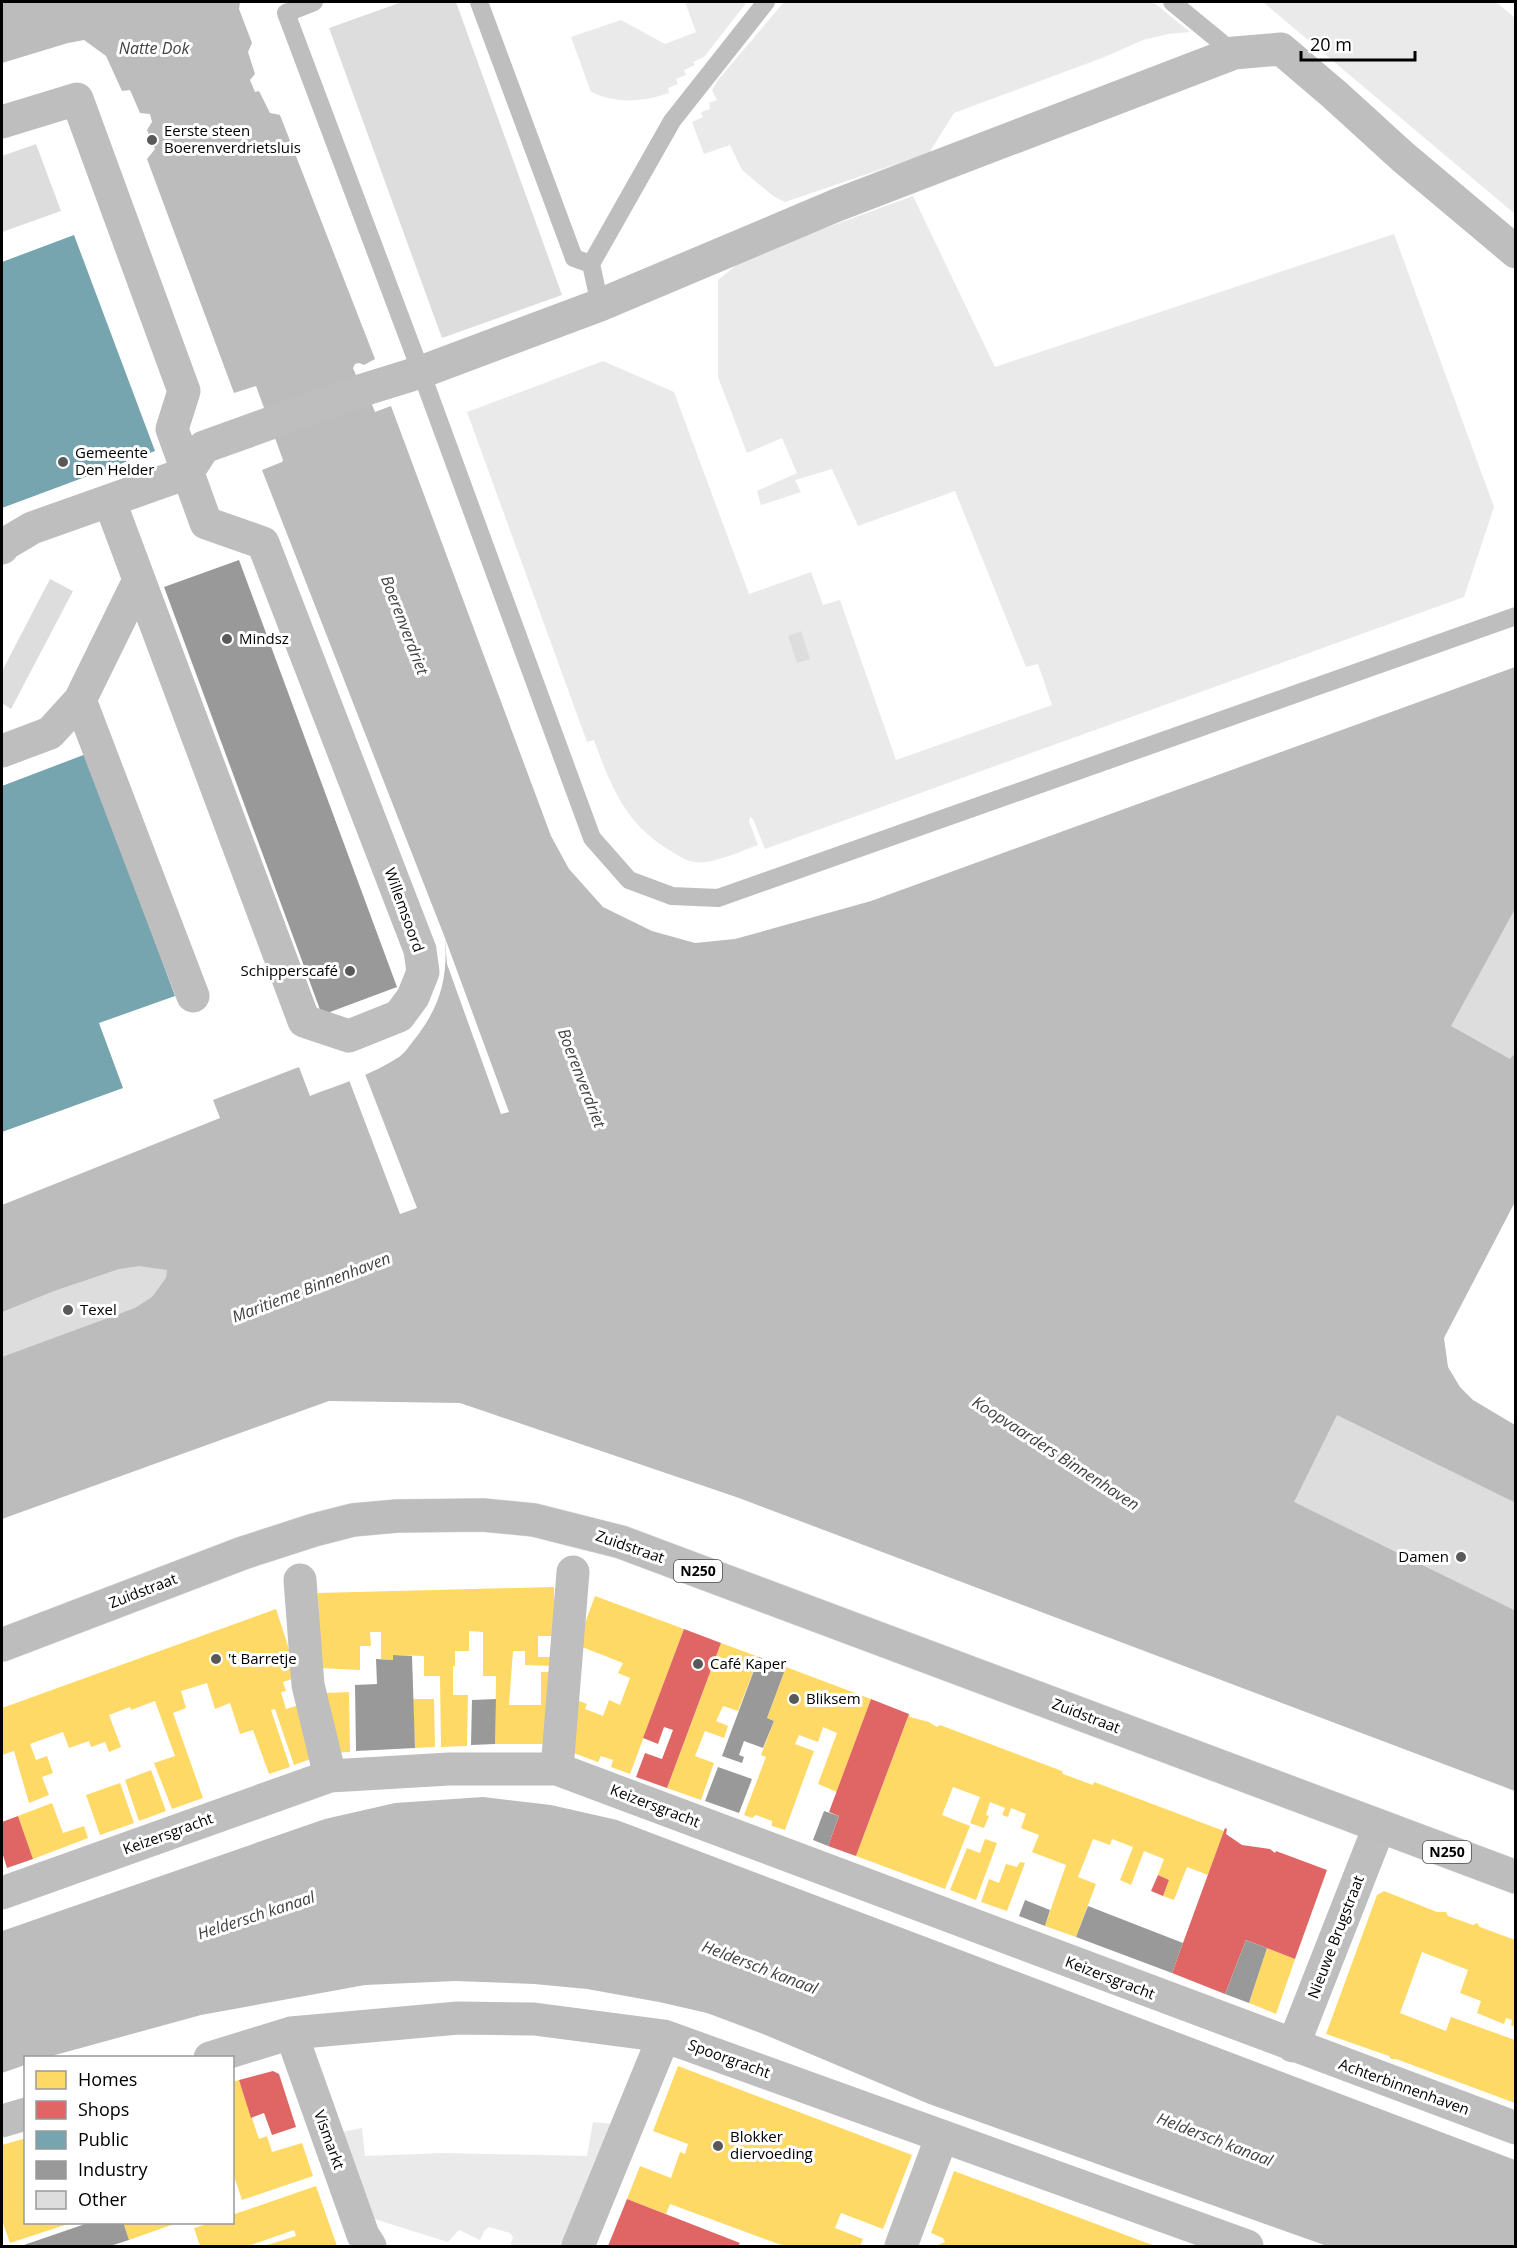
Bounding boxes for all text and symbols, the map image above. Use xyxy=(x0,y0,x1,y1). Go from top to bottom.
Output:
scale bar xyxy=(1301,24,1415,62)
text: 20 m xyxy=(1310,32,1352,56)
water label: Natte Dok xyxy=(119,37,190,59)
place label: Eerste steen Boerenverdrietsluis xyxy=(164,120,301,157)
marker: Eerste steen Boerenverdrietsluis xyxy=(145,133,159,147)
place label: Gemeente Den Helder xyxy=(75,442,154,479)
marker: Gemeente Den Helder xyxy=(56,455,70,469)
water label: Boerenverdriet xyxy=(376,572,434,678)
place label: Mindsz xyxy=(239,628,289,648)
marker: Mindsz xyxy=(220,632,234,646)
street label: Willemsoord xyxy=(380,865,429,954)
place label: Schipperscafé xyxy=(241,960,338,980)
marker: Schipperscafé xyxy=(343,964,357,978)
water label: Boerenverdriet xyxy=(553,1025,611,1131)
water label: Maritieme Binnenhaven xyxy=(229,1247,393,1327)
place label: Texel xyxy=(80,1299,117,1319)
marker: Texel xyxy=(61,1303,75,1317)
water label: Koopvaarders Binnenhaven xyxy=(968,1391,1144,1515)
street label: Zuidstraat xyxy=(593,1525,667,1567)
place label: Damen xyxy=(1398,1546,1449,1566)
marker: Damen xyxy=(1454,1550,1468,1564)
road number: N250 xyxy=(674,1560,722,1582)
street label: Zuidstraat xyxy=(106,1568,180,1612)
place label: 't Barretje xyxy=(228,1648,297,1668)
marker: 't Barretje xyxy=(209,1652,223,1666)
place label: Café Kaper xyxy=(710,1653,786,1673)
marker: Café Kaper xyxy=(691,1657,705,1671)
place label: Bliksem xyxy=(806,1688,861,1708)
marker: Bliksem xyxy=(787,1692,801,1706)
street label: Zuidstraat xyxy=(1049,1693,1123,1737)
street label: Keizersgracht xyxy=(608,1779,703,1831)
street label: Keizersgracht xyxy=(120,1808,215,1859)
road number: N250 xyxy=(1423,1841,1471,1863)
street label: Nieuwe Brugstraat xyxy=(1302,1872,1368,2001)
water label: Heldersch kanaal xyxy=(195,1885,318,1944)
water label: Heldersch kanaal xyxy=(699,1935,822,2000)
street label: Keizersgracht xyxy=(1063,1951,1158,2003)
street label: Spoorgracht xyxy=(686,2034,773,2082)
street label: Achterbinnenhaven xyxy=(1336,2053,1472,2119)
legend xyxy=(24,2056,234,2224)
text: Homes xyxy=(78,2067,137,2091)
text: Shops xyxy=(78,2097,129,2121)
street label: Vismarkt xyxy=(310,2107,350,2172)
water label: Heldersch kanaal xyxy=(1154,2107,1277,2172)
place label: Blokker diervoeding xyxy=(730,2126,813,2163)
text: Public xyxy=(78,2127,129,2151)
marker: Blokker diervoeding xyxy=(711,2139,725,2153)
text: Industry xyxy=(78,2157,148,2181)
text: Other xyxy=(78,2187,128,2211)

